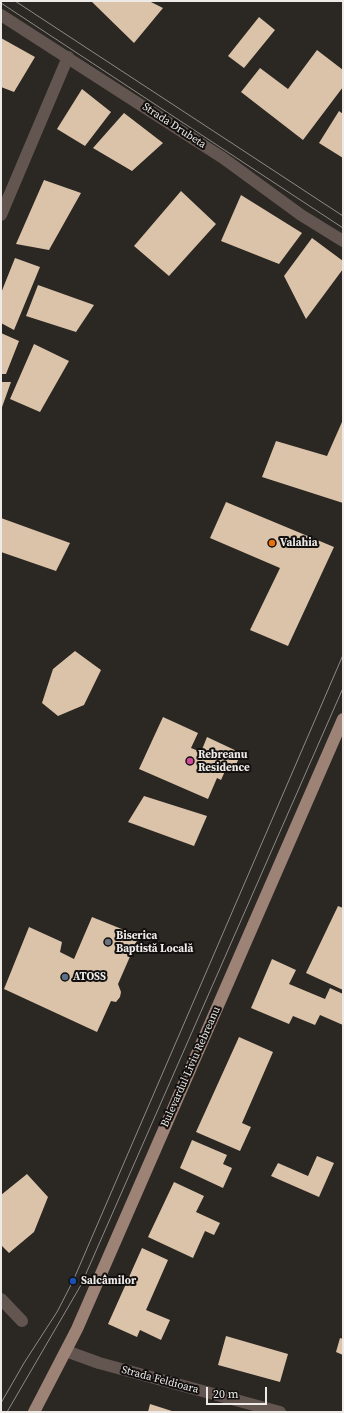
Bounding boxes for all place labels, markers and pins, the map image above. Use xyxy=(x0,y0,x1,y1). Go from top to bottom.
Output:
place label: Valahia xyxy=(280,536,318,550)
marker: Valahia xyxy=(267,538,277,548)
place label: Rebreanu Residence xyxy=(198,748,250,774)
marker: Rebreanu Residence xyxy=(185,756,195,766)
place label: Biserica Baptistă Locală xyxy=(116,929,193,955)
marker: Biserica Baptistă Locală xyxy=(103,937,113,947)
place label: ATOSS xyxy=(73,970,106,984)
marker: ATOSS xyxy=(60,972,70,982)
place label: Salcâmilor xyxy=(81,1274,136,1288)
marker: Salcâmilor xyxy=(68,1276,78,1286)

